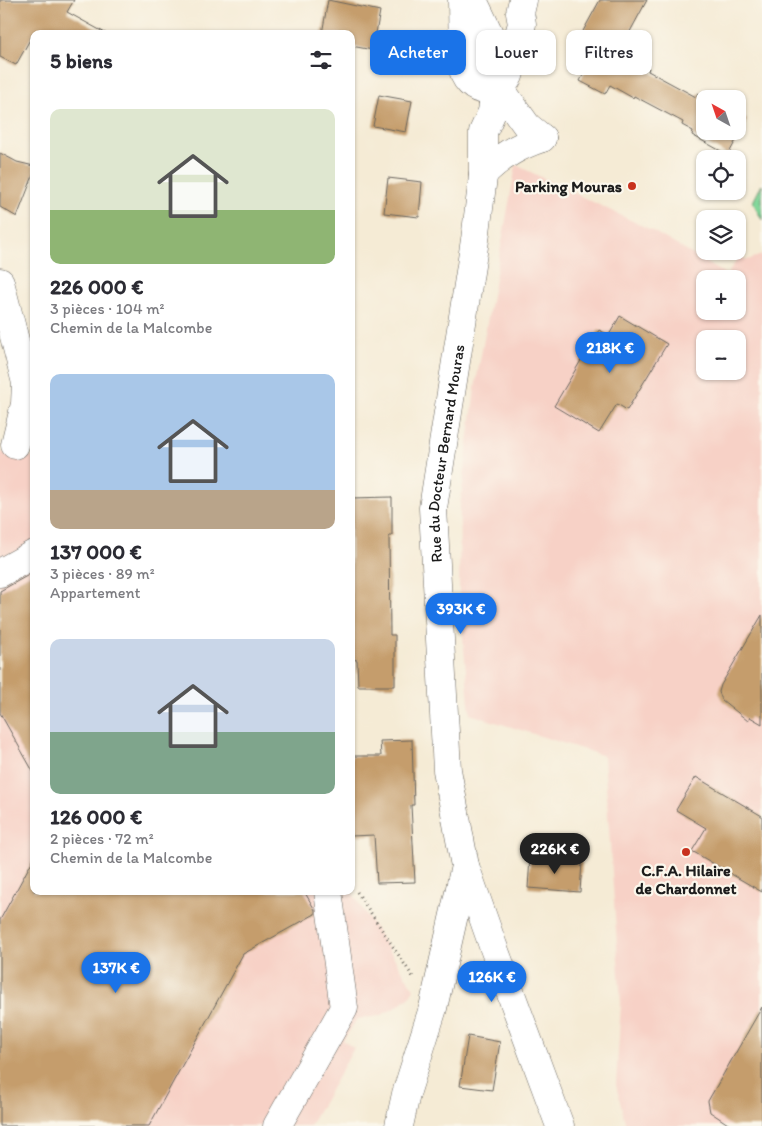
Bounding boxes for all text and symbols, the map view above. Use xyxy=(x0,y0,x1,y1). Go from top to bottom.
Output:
chip: Acheter xyxy=(370,30,466,75)
chip: Louer xyxy=(476,30,556,75)
chip: Filtres xyxy=(566,30,652,75)
icon: filters xyxy=(307,46,335,74)
text: 5 biens xyxy=(50,48,113,73)
north arrow xyxy=(696,90,746,140)
map controls xyxy=(696,90,746,380)
icon: home xyxy=(148,141,238,231)
button: locate xyxy=(696,150,746,200)
place label: Parking Mouras xyxy=(515,177,622,197)
marker: Parking Mouras xyxy=(626,180,638,192)
button: layers xyxy=(696,210,746,260)
button: + xyxy=(696,270,746,320)
text: 226 000 € xyxy=(50,274,143,299)
text: 3 pièces · 104 m² xyxy=(50,299,165,318)
text: Chemin de la Malcombe xyxy=(50,318,212,337)
button: − xyxy=(696,330,746,380)
pin: 218K € xyxy=(569,332,651,374)
text: 218K € xyxy=(586,338,634,357)
street label: Rue du Docteur Bernard Mouras xyxy=(424,343,469,563)
icon: home xyxy=(148,406,238,496)
text: 137 000 € xyxy=(50,539,142,564)
text: 3 pièces · 89 m² xyxy=(50,564,155,583)
text: Appartement xyxy=(50,583,141,602)
pin: 393K € xyxy=(420,592,502,635)
text: 393K € xyxy=(437,599,485,618)
icon: home xyxy=(148,671,238,761)
text: 126 000 € xyxy=(50,804,142,829)
text: 2 pièces · 72 m² xyxy=(50,829,154,848)
pin: 226K € xyxy=(514,832,596,875)
text: 226K € xyxy=(531,839,579,858)
marker: C.F.A. Hilaire de Chardonnet xyxy=(680,846,692,858)
text: Chemin de la Malcombe xyxy=(50,848,212,867)
place label: C.F.A. Hilaire de Chardonnet xyxy=(636,861,736,898)
pin: 137K € xyxy=(75,952,157,994)
text: 137K € xyxy=(92,958,140,977)
pin: 126K € xyxy=(451,960,533,1003)
text: 126K € xyxy=(468,967,516,986)

